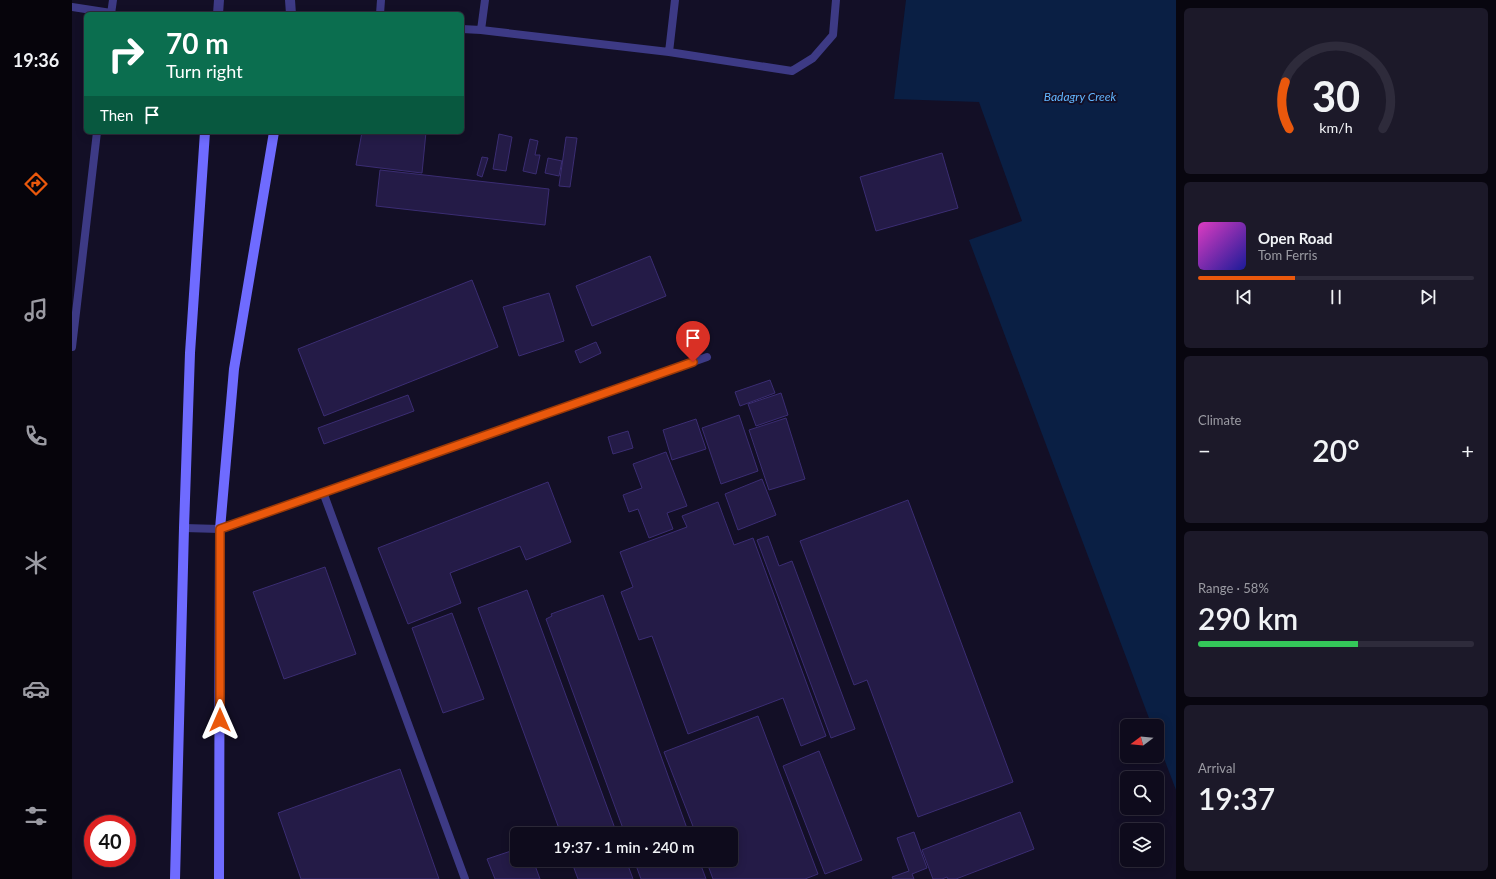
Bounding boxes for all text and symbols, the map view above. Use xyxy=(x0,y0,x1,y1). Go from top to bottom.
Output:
text: 70 m xyxy=(166,26,229,60)
icon: right xyxy=(100,28,152,80)
text: 19:36 xyxy=(13,49,59,71)
text: Turn right xyxy=(166,60,243,82)
text: 30 xyxy=(1312,71,1360,121)
water label: Badagry Creek xyxy=(1044,89,1117,104)
icon: arrive xyxy=(141,104,163,126)
text: Then xyxy=(100,106,133,124)
text: km/h xyxy=(1319,119,1353,136)
icon: directions xyxy=(22,170,50,198)
text: Open Road xyxy=(1258,229,1333,247)
text: Tom Ferris xyxy=(1258,247,1317,263)
icon: previous xyxy=(1233,286,1255,308)
icon: pause xyxy=(1325,286,1347,308)
icon: next xyxy=(1417,286,1439,308)
icon: music xyxy=(22,296,50,324)
pin xyxy=(676,321,710,362)
icon: arrive xyxy=(682,327,704,349)
text: Climate xyxy=(1198,412,1241,428)
icon: phone xyxy=(22,422,50,450)
text: 20° xyxy=(1312,432,1360,468)
text: − xyxy=(1198,437,1211,464)
text: + xyxy=(1461,437,1474,464)
icon: climate xyxy=(22,549,50,577)
text: Range · 58% xyxy=(1198,580,1269,596)
text: 290 km xyxy=(1198,600,1298,636)
icon: car xyxy=(22,675,50,703)
position arrow xyxy=(199,699,241,741)
north arrow xyxy=(1120,719,1164,763)
map controls xyxy=(1120,719,1164,867)
text: Arrival xyxy=(1198,760,1235,776)
button: search xyxy=(1120,771,1164,815)
text: 19:37 xyxy=(1198,780,1275,816)
icon: filters xyxy=(22,802,50,830)
speed limit sign: 40 xyxy=(84,815,136,867)
button: layers xyxy=(1120,823,1164,867)
text: 19:37 · 1 min · 240 m xyxy=(554,838,694,856)

